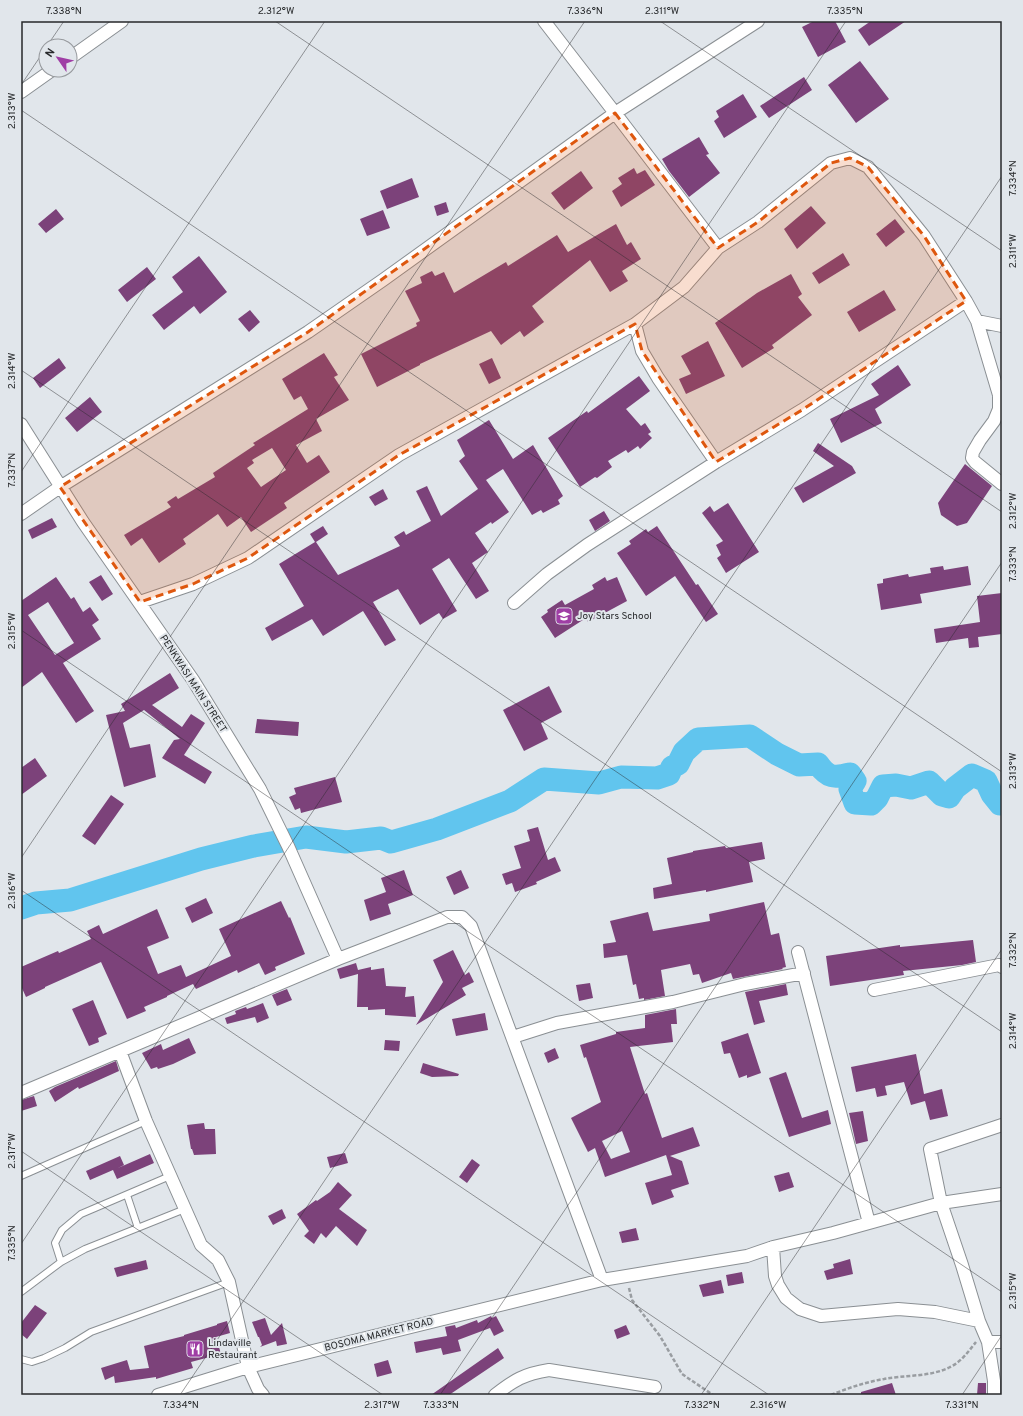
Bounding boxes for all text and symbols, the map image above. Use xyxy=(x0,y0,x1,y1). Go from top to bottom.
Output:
text: 7.338°N xyxy=(46,5,82,18)
text: 2.312°W xyxy=(258,5,294,18)
text: 7.336°N xyxy=(567,5,603,18)
text: 2.311°W xyxy=(645,5,679,18)
text: 7.335°N xyxy=(827,5,863,18)
north arrow xyxy=(38,38,78,78)
text: N xyxy=(43,46,59,60)
text: 2.313°W xyxy=(6,93,19,129)
text: 7.334°N xyxy=(1007,160,1020,196)
text: 2.311°W xyxy=(1007,234,1020,268)
text: 2.314°W xyxy=(6,353,19,389)
text: 7.337°N xyxy=(6,453,19,487)
text: 2.312°W xyxy=(1007,493,1020,529)
text: 7.333°N xyxy=(1007,546,1020,582)
school or university icon: Joy Stars School xyxy=(554,606,574,626)
place label: Joy Stars School xyxy=(577,610,652,623)
text: 2.315°W xyxy=(6,613,19,649)
street label: PENKWASI MAIN STREET xyxy=(156,633,230,736)
text: 2.313°W xyxy=(1007,753,1020,789)
text: 2.316°W xyxy=(6,873,19,909)
text: 7.332°N xyxy=(1007,932,1020,968)
text: 2.314°W xyxy=(1007,1013,1020,1049)
text: 2.317°W xyxy=(6,1133,19,1169)
text: 7.335°N xyxy=(6,1225,19,1261)
text: 2.315°W xyxy=(1007,1273,1020,1309)
street label: BOSOMA MARKET ROAD xyxy=(323,1315,435,1355)
place label: Lindaville Restaurant xyxy=(208,1337,257,1362)
restaurant icon: Lindaville Restaurant xyxy=(185,1339,205,1359)
text: 7.334°N xyxy=(163,1399,199,1412)
text: 2.317°W xyxy=(364,1399,400,1412)
text: 7.333°N xyxy=(423,1399,459,1412)
text: 7.332°N xyxy=(684,1399,720,1412)
text: 2.316°W xyxy=(750,1399,786,1412)
text: 7.331°N xyxy=(945,1399,979,1412)

